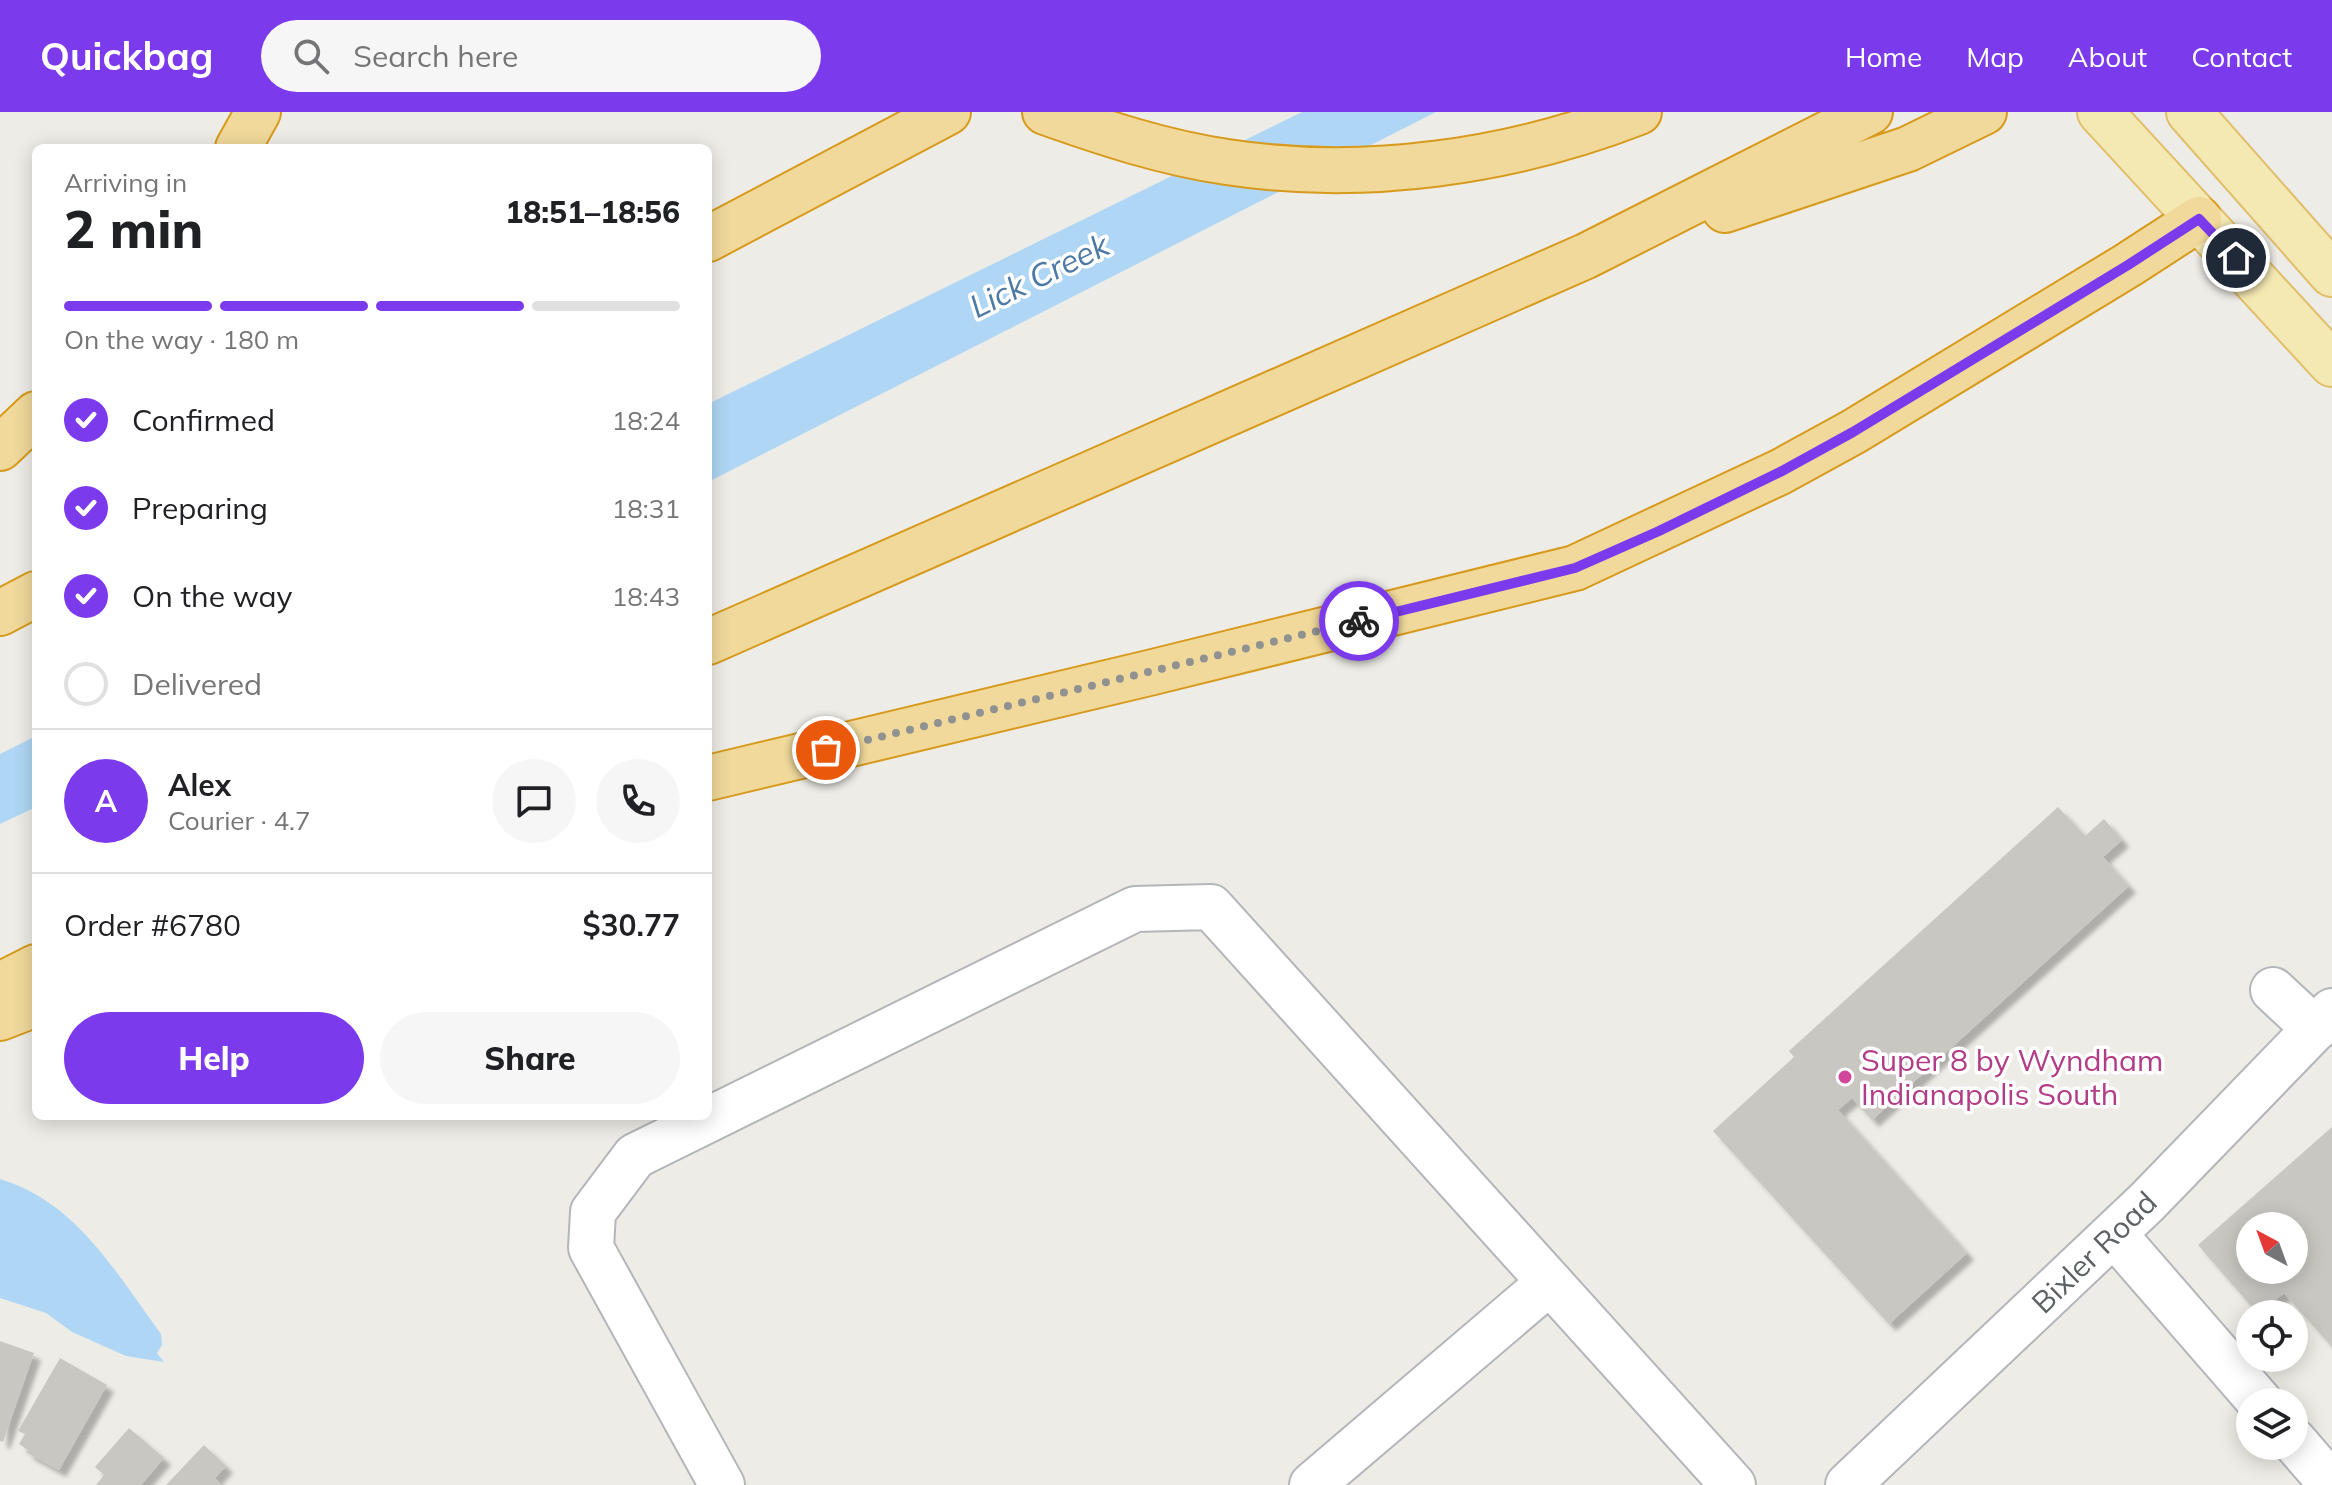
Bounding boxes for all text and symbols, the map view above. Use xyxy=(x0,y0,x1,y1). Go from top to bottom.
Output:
search box xyxy=(261,20,821,92)
text: Quickbag xyxy=(40,32,213,80)
icon: search xyxy=(289,34,333,78)
text: Search here xyxy=(353,37,518,75)
text: Home xyxy=(1845,39,1922,74)
text: Map xyxy=(1966,39,2024,74)
text: About xyxy=(2068,39,2147,74)
text: Contact xyxy=(2191,39,2292,74)
text: Arriving in xyxy=(64,166,187,199)
text: 18:51–18:56 xyxy=(505,193,680,231)
text: 2 min xyxy=(64,196,203,261)
water label: Lick Creek xyxy=(963,223,1117,326)
pin xyxy=(2202,224,2270,292)
icon: home xyxy=(2214,236,2258,280)
text: On the way · 180 m xyxy=(64,323,299,356)
icon: check xyxy=(64,398,108,442)
text: Confirmed xyxy=(132,401,275,439)
text: 18:24 xyxy=(612,404,680,437)
icon: check xyxy=(64,486,108,530)
text: Preparing xyxy=(132,489,268,527)
text: 18:31 xyxy=(612,492,680,525)
icon: check xyxy=(64,574,108,618)
text: On the way xyxy=(132,577,292,615)
text: 18:43 xyxy=(612,580,680,613)
courier xyxy=(1319,581,1399,661)
icon: bike xyxy=(1337,599,1381,643)
text: Delivered xyxy=(132,665,262,703)
pin xyxy=(792,716,860,784)
icon: bag xyxy=(804,728,848,772)
button: chat xyxy=(492,759,576,843)
button: phone xyxy=(596,759,680,843)
text: Alex xyxy=(168,766,231,804)
text: A xyxy=(95,782,117,820)
text: Courier · 4.7 xyxy=(168,804,311,837)
text: Order #6780 xyxy=(64,906,241,944)
text: $30.77 xyxy=(583,906,680,944)
button: Help xyxy=(64,1012,364,1104)
button: Share xyxy=(380,1012,680,1104)
place label: Super 8 by Wyndham Indianapolis South xyxy=(1861,1041,2163,1113)
marker: Super 8 by Wyndham Indianapolis South xyxy=(1836,1068,1854,1086)
street label: Bixler Road xyxy=(2023,1183,2165,1321)
north arrow xyxy=(2236,1212,2308,1284)
map controls xyxy=(2236,1212,2308,1460)
button: locate xyxy=(2236,1300,2308,1372)
button: layers xyxy=(2236,1388,2308,1460)

